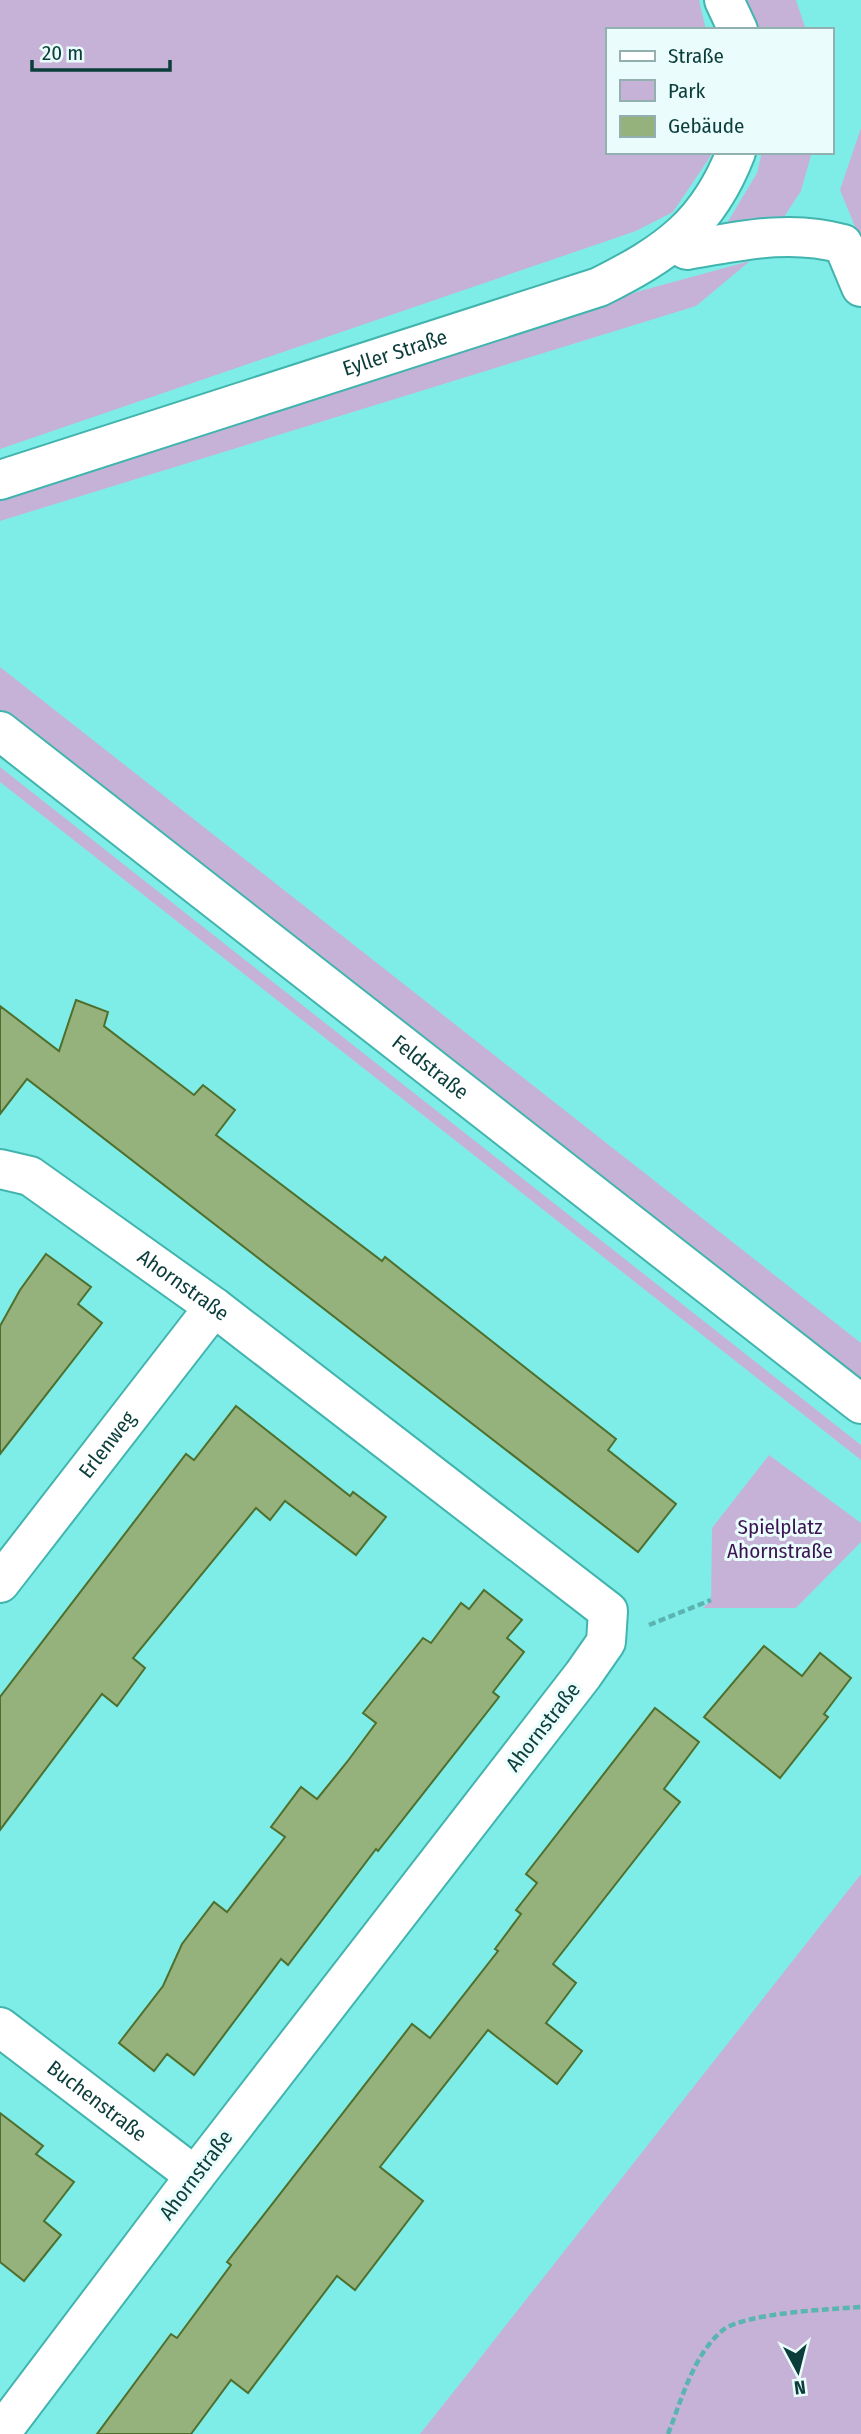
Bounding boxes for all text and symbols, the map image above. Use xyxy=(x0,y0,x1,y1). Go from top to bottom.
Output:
scale bar xyxy=(32,28,170,72)
legend xyxy=(606,28,833,154)
text: 20 m xyxy=(42,40,83,66)
text: Straße xyxy=(668,43,724,69)
text: Park xyxy=(668,78,706,104)
text: Gebäude xyxy=(668,113,744,139)
street label: Eyller Straße xyxy=(339,324,451,382)
street label: Feldstraße xyxy=(387,1029,474,1105)
street label: Ahornstraße xyxy=(133,1244,234,1327)
street label: Erlenweg xyxy=(73,1406,141,1483)
park label: Spielplatz Ahornstraße xyxy=(727,1514,833,1564)
street label: Ahornstraße xyxy=(500,1677,586,1777)
street label: Buchenstraße xyxy=(42,2055,152,2147)
street label: Ahornstraße xyxy=(154,2125,238,2225)
north arrow xyxy=(763,2336,833,2406)
text: N xyxy=(793,2375,807,2399)

